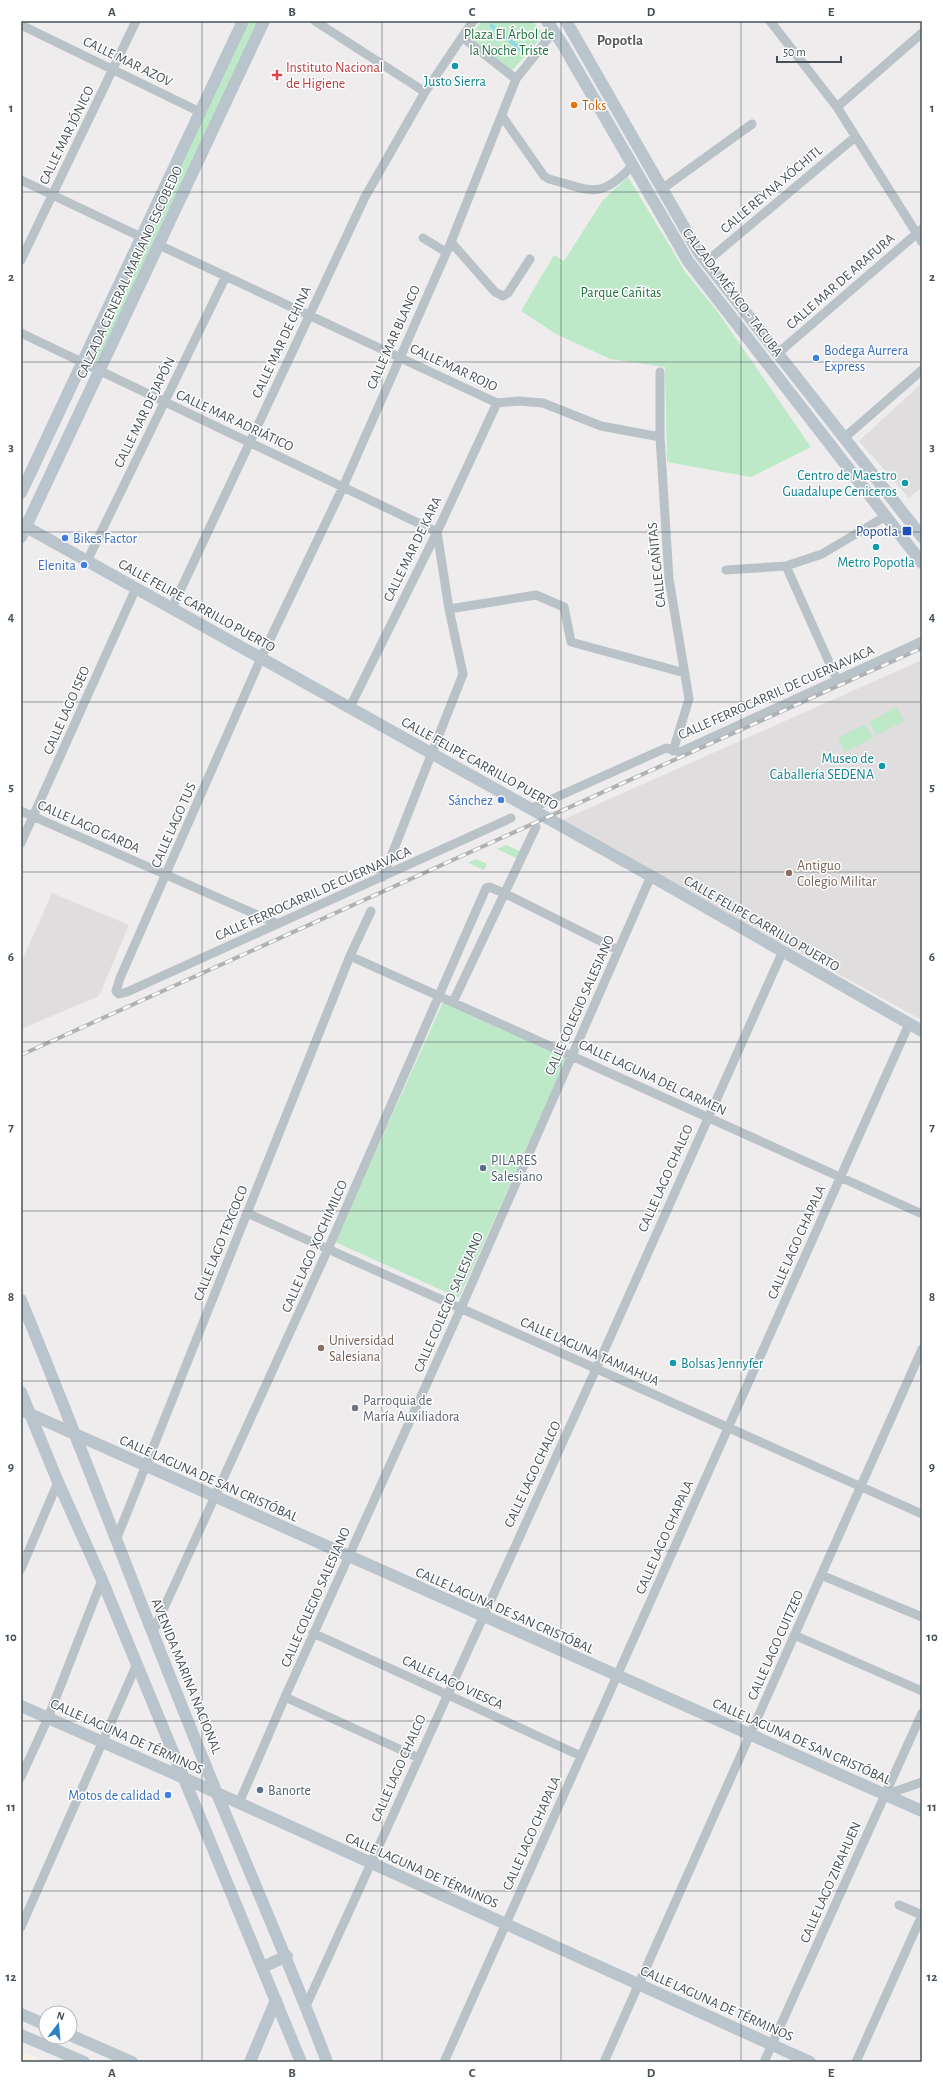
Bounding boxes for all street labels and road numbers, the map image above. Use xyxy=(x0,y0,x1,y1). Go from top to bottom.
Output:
street label: CALLE MAR AZOV xyxy=(81,34,174,90)
street label: CALLE MAR JÓNICO xyxy=(34,83,97,187)
street label: CALLE REYNA XÓCHITL xyxy=(716,141,825,236)
street label: CALZADA GENERAL MARIANO ESCOBEDO xyxy=(74,164,185,381)
street label: CALZADA MÉXICO - TACUBA xyxy=(680,224,787,359)
street label: CALLE MAR DE ARAFURA xyxy=(784,231,897,332)
street label: CALLE MAR BLANCO xyxy=(365,283,423,392)
street label: CALLE MAR DE CHINA xyxy=(250,284,314,401)
street label: CALLE MAR ROJO xyxy=(408,342,500,394)
street label: CALLE MAR DE JAPÓN xyxy=(109,353,178,470)
street label: CALLE MAR ADRIÁTICO xyxy=(174,385,297,454)
street label: CALLE MAR DE KARA xyxy=(381,495,444,604)
street label: CALLE CAÑITAS xyxy=(644,522,668,608)
street label: CALLE FELIPE CARRILLO PUERTO xyxy=(116,557,277,655)
street label: CALLE FERROCARRIL DE CUERNAVACA xyxy=(676,643,876,743)
street label: CALLE LAGO ISEO xyxy=(41,664,93,757)
street label: CALLE FELIPE CARRILLO PUERTO xyxy=(399,715,560,813)
street label: CALLE LAGO TUS xyxy=(149,781,199,870)
street label: CALLE LAGO GARDA xyxy=(35,798,142,856)
street label: CALLE FERROCARRIL DE CUERNAVACA xyxy=(213,844,413,944)
street label: CALLE FELIPE CARRILLO PUERTO xyxy=(681,874,842,974)
street label: CALLE COLEGIO SALESIANO xyxy=(543,933,617,1078)
street label: CALLE LAGUNA DEL CARMEN xyxy=(576,1037,729,1118)
street label: CALLE LAGO CHALCO xyxy=(636,1123,696,1234)
street label: CALLE LAGO XOCHIMILCO xyxy=(279,1178,350,1315)
street label: CALLE LAGO TEXCOCO xyxy=(191,1183,251,1303)
street label: CALLE LAGO CHAPALA xyxy=(766,1183,828,1301)
street label: CALLE COLEGIO SALESIANO xyxy=(412,1230,486,1375)
street label: CALLE LAGUNA TAMIAHUA xyxy=(518,1315,661,1389)
street label: CALLE LAGO CHALCO xyxy=(502,1419,564,1530)
street label: CALLE LAGUNA DE SAN CRISTÓBAL xyxy=(117,1430,301,1525)
street label: CALLE LAGO CHAPALA xyxy=(634,1478,696,1596)
street label: CALLE COLEGIO SALESIANO xyxy=(279,1525,353,1670)
street label: CALLE LAGUNA DE SAN CRISTÓBAL xyxy=(413,1562,597,1657)
street label: CALLE LAGO CUITZEO xyxy=(745,1588,806,1702)
street label: AVENIDA MARINA NACIONAL xyxy=(148,1597,224,1756)
street label: CALLE LAGO VIESCA xyxy=(400,1653,505,1712)
street label: CALLE LAGUNA DE SAN CRISTÓBAL xyxy=(710,1693,894,1788)
street label: CALLE LAGUNA DE TÉRMINOS xyxy=(48,1694,206,1777)
street label: CALLE LAGO CHALCO xyxy=(369,1713,429,1824)
street label: CALLE LAGO CHAPALA xyxy=(501,1774,563,1892)
street label: CALLE LAGO ZIRAHUEN xyxy=(798,1820,864,1945)
street label: CALLE LAGUNA DE TÉRMINOS xyxy=(343,1828,501,1911)
street label: CALLE LAGUNA DE TÉRMINOS xyxy=(638,1961,796,2044)

